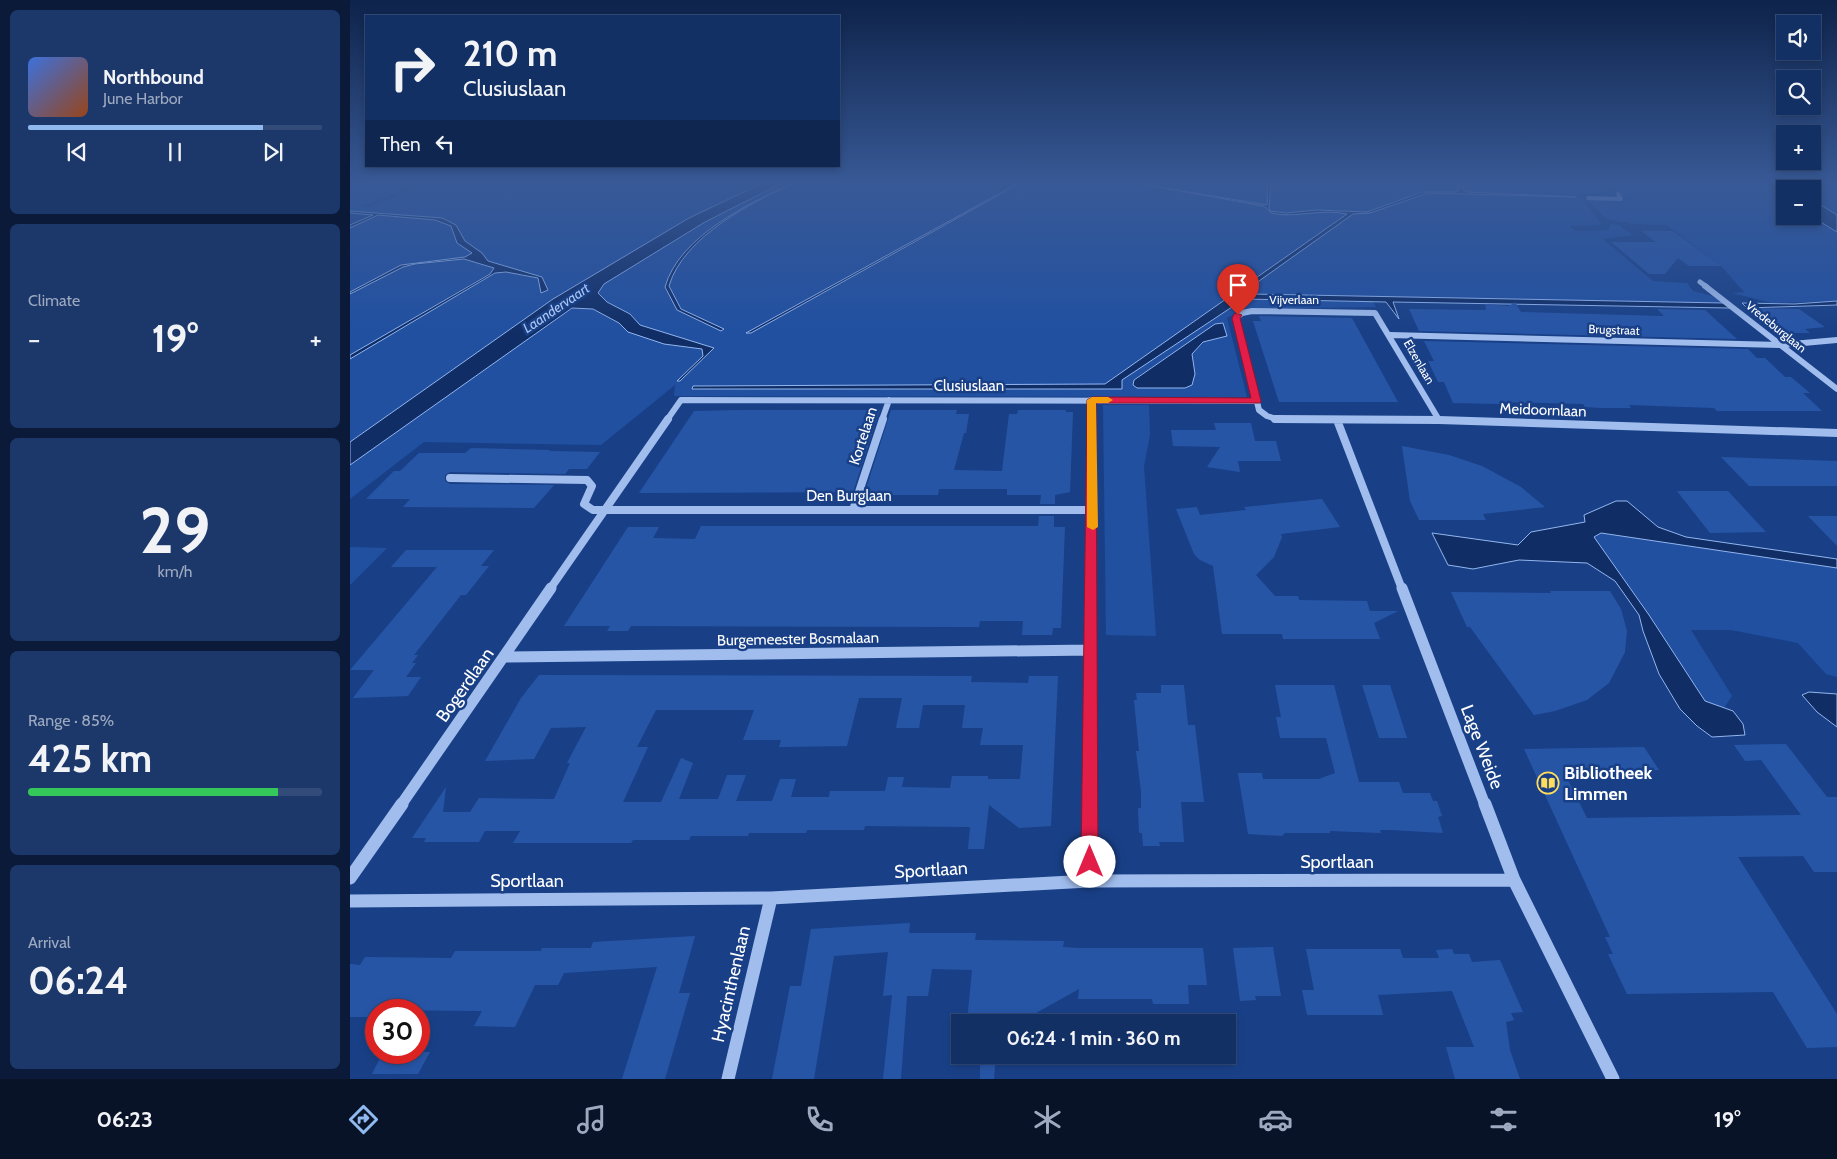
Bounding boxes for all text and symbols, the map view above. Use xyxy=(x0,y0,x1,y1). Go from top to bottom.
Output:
map controls xyxy=(1776,15,1821,225)
button: sound xyxy=(1776,15,1821,60)
text: 210 m xyxy=(463,32,557,75)
icon: right xyxy=(380,35,445,100)
text: Northbound xyxy=(103,66,204,89)
button: search xyxy=(1776,70,1821,115)
text: Clusiuslaan xyxy=(463,75,566,102)
text: June Harbor xyxy=(103,89,183,108)
button: + xyxy=(1776,125,1821,170)
icon: left xyxy=(431,130,459,158)
text: Then xyxy=(380,133,421,156)
icon: previous xyxy=(63,138,91,166)
icon: pause xyxy=(161,138,189,166)
icon: next xyxy=(259,138,287,166)
button: − xyxy=(1776,180,1821,225)
pin xyxy=(1217,264,1259,315)
icon: arrive xyxy=(1224,271,1252,299)
water label: Laandervaart xyxy=(519,279,593,337)
text: Climate xyxy=(28,291,80,310)
street label: Vijverlaan xyxy=(1269,292,1319,307)
street label: Vredeburglaan xyxy=(1743,298,1810,356)
text: 19° xyxy=(152,315,198,362)
street label: Brugstraat xyxy=(1588,321,1640,338)
text: − xyxy=(28,322,40,356)
text: + xyxy=(310,322,322,356)
street label: Elzenlaan xyxy=(1401,337,1438,387)
street label: Clusiuslaan xyxy=(934,377,1004,395)
street label: Meidoornlaan xyxy=(1499,399,1587,421)
street label: Kortelaan xyxy=(845,405,881,467)
street label: Den Burglaan xyxy=(806,487,892,505)
text: 29 xyxy=(140,490,210,569)
text: km/h xyxy=(157,562,193,581)
street label: Burgemeester Bosmalaan xyxy=(717,629,879,649)
street label: Bogerdlaan xyxy=(431,644,499,726)
street label: Lage Weide xyxy=(1456,702,1508,792)
text: Range · 85% xyxy=(28,711,114,730)
text: 425 km xyxy=(28,735,152,782)
place label: Bibliotheek Limmen xyxy=(1564,762,1653,805)
library icon: Bibliotheek Limmen xyxy=(1536,771,1560,795)
position arrow xyxy=(1063,835,1115,887)
street label: Sportlaan xyxy=(1300,851,1374,873)
street label: Sportlaan xyxy=(894,857,968,883)
street label: Sportlaan xyxy=(490,870,564,892)
street label: Hyacinthenlaan xyxy=(707,924,755,1044)
text: Arrival xyxy=(28,933,71,952)
text: 06:24 xyxy=(28,957,128,1004)
speed limit sign: 30 xyxy=(365,999,430,1064)
text: 06:24 · 1 min · 360 m xyxy=(1006,1027,1181,1050)
icon: directions xyxy=(346,1102,381,1137)
icon: music xyxy=(574,1102,609,1137)
icon: phone xyxy=(802,1102,837,1137)
icon: climate xyxy=(1030,1102,1065,1137)
icon: car xyxy=(1258,1102,1293,1137)
icon: filters xyxy=(1486,1102,1521,1137)
text: 06:23 xyxy=(96,1106,153,1133)
text: 19° xyxy=(1714,1106,1741,1133)

